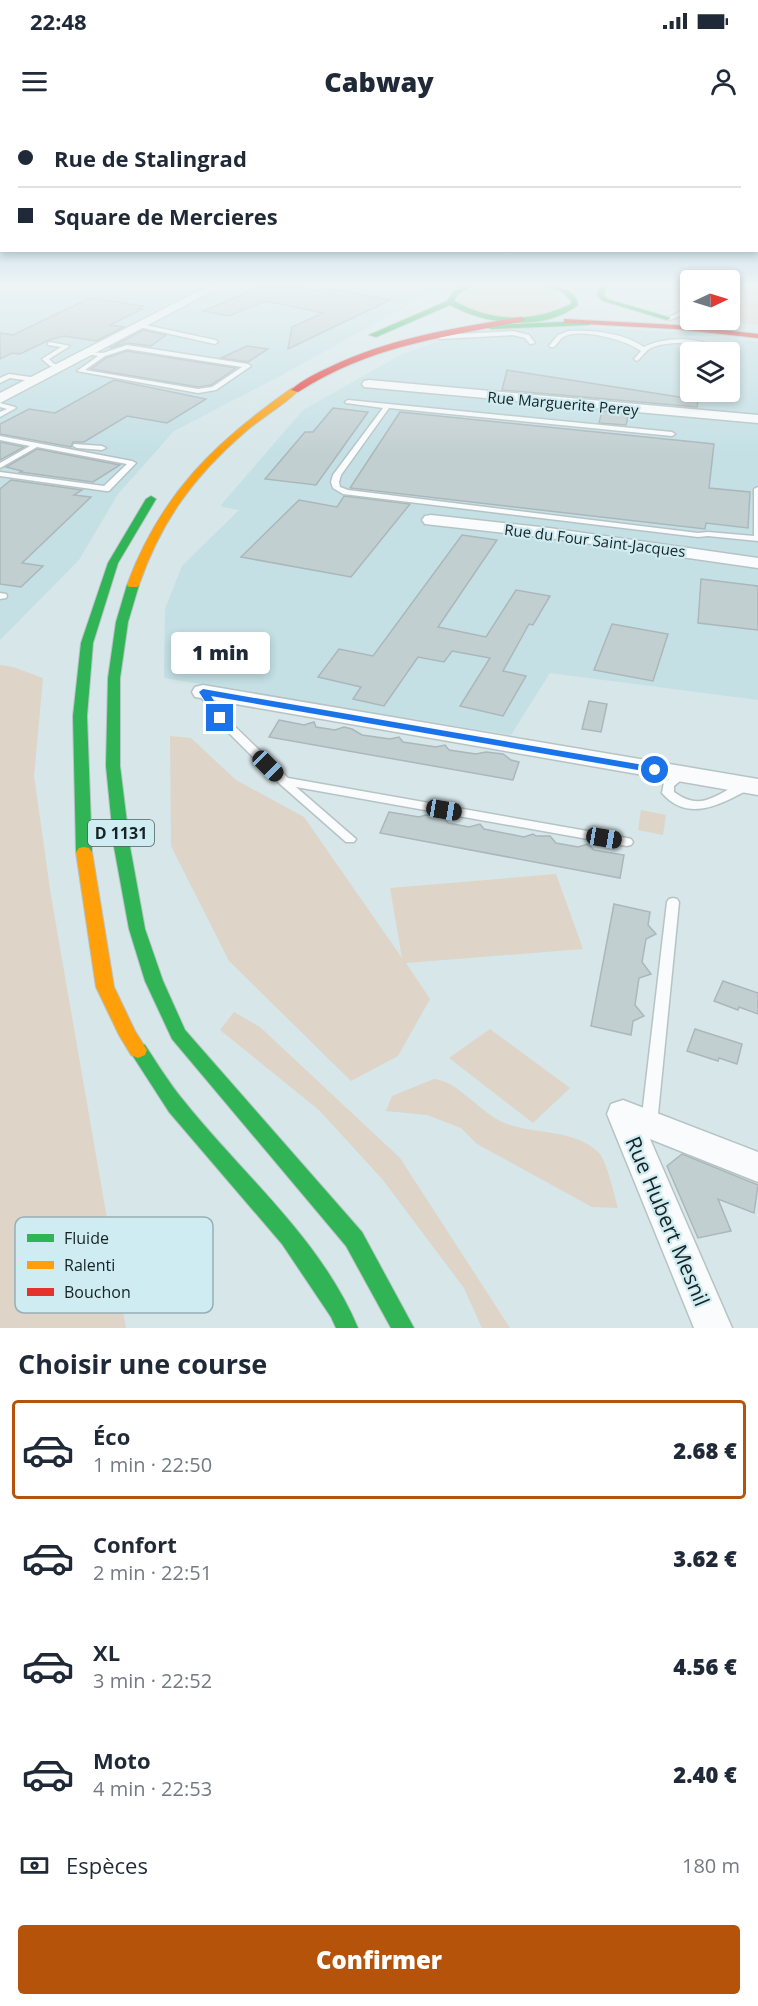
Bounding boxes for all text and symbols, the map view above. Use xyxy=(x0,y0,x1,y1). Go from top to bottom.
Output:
text: 22:48 xyxy=(30,6,87,36)
text: Cabway xyxy=(324,63,434,100)
icon: menu xyxy=(18,65,51,98)
icon: person xyxy=(707,65,740,98)
text: Rue de Stalingrad xyxy=(54,143,247,173)
text: Square de Mercieres xyxy=(54,201,278,231)
north arrow xyxy=(680,270,740,330)
map controls xyxy=(680,270,740,402)
button: layers xyxy=(680,342,740,402)
street label: Rue Marguerite Perey xyxy=(487,386,640,420)
street label: Rue du Four Saint-Jacques xyxy=(503,519,687,561)
callout: 1 min xyxy=(170,631,270,673)
text: 1 min xyxy=(192,639,249,666)
route end xyxy=(206,704,233,731)
car xyxy=(249,747,287,785)
route start xyxy=(641,756,668,783)
car xyxy=(425,798,463,822)
road number: D 1131 xyxy=(88,820,154,846)
car xyxy=(585,826,623,850)
street label: Rue Hubert Mesnil xyxy=(620,1132,716,1310)
legend xyxy=(15,1217,213,1313)
text: Fluide xyxy=(64,1227,109,1249)
text: Ralenti xyxy=(64,1254,115,1276)
text: Bouchon xyxy=(64,1281,131,1303)
text: Choisir une course xyxy=(18,1345,267,1382)
text: Éco xyxy=(93,1421,130,1451)
icon: car xyxy=(21,1423,75,1477)
text: 2.68 € xyxy=(673,1435,737,1465)
text: 1 min · 22:50 xyxy=(93,1451,212,1478)
text: Confort xyxy=(93,1529,177,1559)
icon: car xyxy=(21,1531,75,1585)
text: 3.62 € xyxy=(673,1543,737,1573)
text: 2 min · 22:51 xyxy=(93,1559,212,1586)
text: XL xyxy=(93,1637,120,1667)
icon: car xyxy=(21,1639,75,1693)
text: 4.56 € xyxy=(673,1651,737,1681)
text: 3 min · 22:52 xyxy=(93,1667,212,1694)
text: Moto xyxy=(93,1745,151,1775)
icon: car xyxy=(21,1747,75,1801)
text: 2.40 € xyxy=(673,1759,737,1789)
text: 4 min · 22:53 xyxy=(93,1775,212,1802)
icon: cash xyxy=(18,1849,51,1882)
text: Espèces xyxy=(66,1850,148,1880)
text: 180 m xyxy=(682,1852,740,1879)
button: Confirmer xyxy=(18,1925,740,1994)

